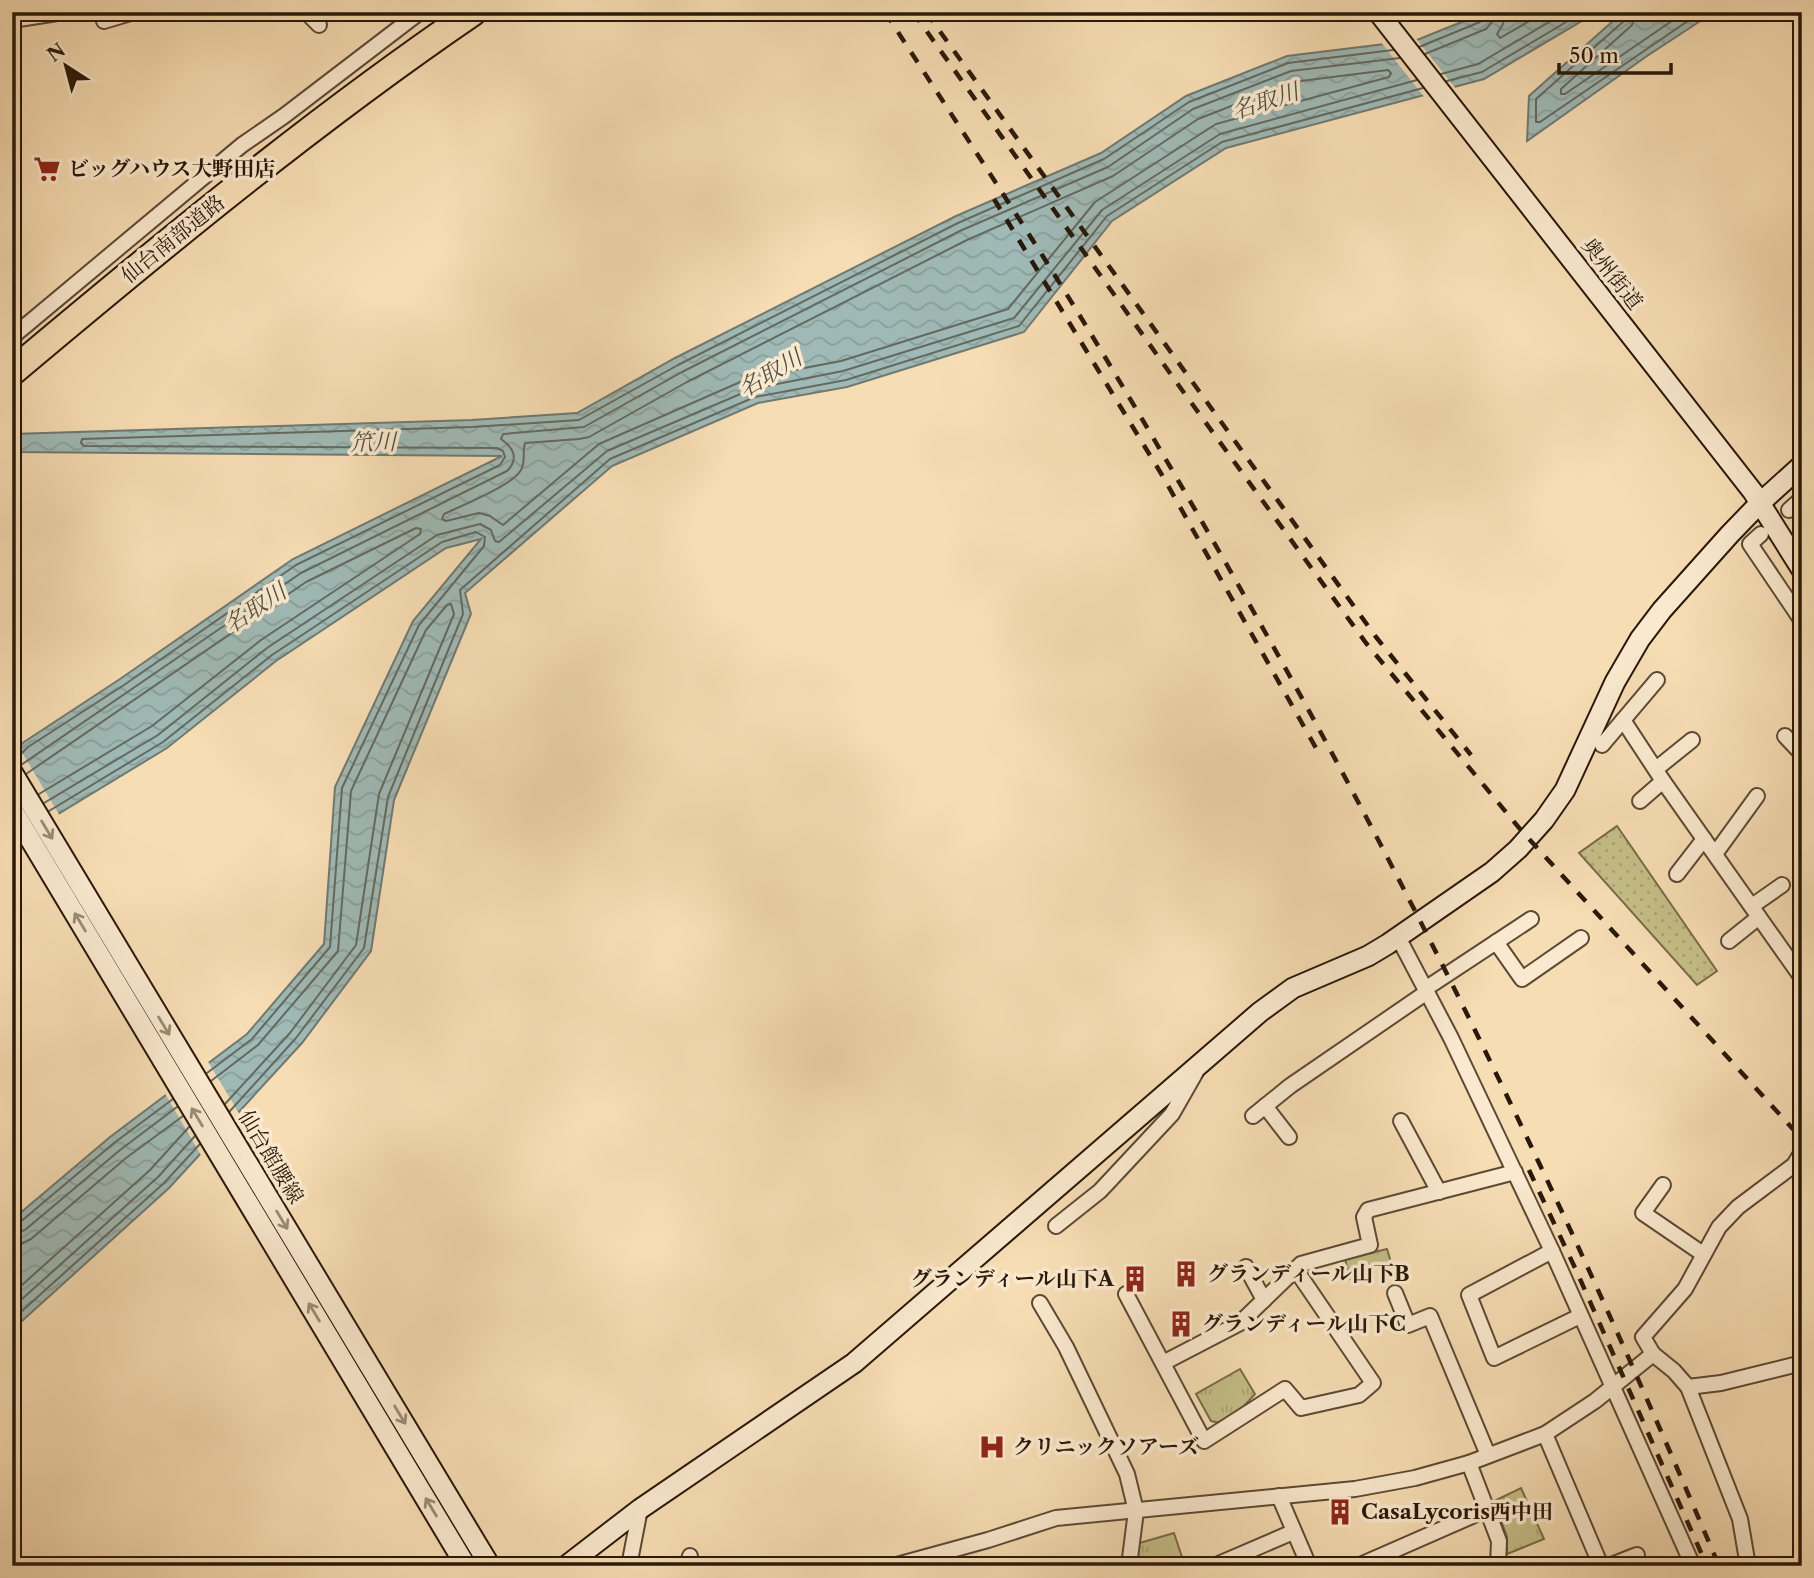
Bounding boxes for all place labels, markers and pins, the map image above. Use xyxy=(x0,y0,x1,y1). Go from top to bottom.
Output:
supermarket icon: ビッグハウス大野田店 xyxy=(32,154,62,184)
place label: ビッグハウス大野田店 xyxy=(68,156,275,181)
building icon: グランディール山下B xyxy=(1171,1259,1201,1289)
place label: グランディール山下B xyxy=(1207,1261,1410,1286)
building icon: グランディール山下A xyxy=(1120,1264,1150,1294)
place label: グランディール山下A xyxy=(911,1266,1115,1291)
building icon: グランディール山下C xyxy=(1166,1309,1196,1339)
place label: グランディール山下C xyxy=(1202,1311,1406,1336)
hospital icon: クリニックソアーズ xyxy=(977,1432,1007,1462)
place label: クリニックソアーズ xyxy=(1013,1434,1199,1459)
building icon: CasaLycoris西中田 xyxy=(1325,1497,1355,1527)
place label: CasaLycoris西中田 xyxy=(1361,1499,1553,1524)

